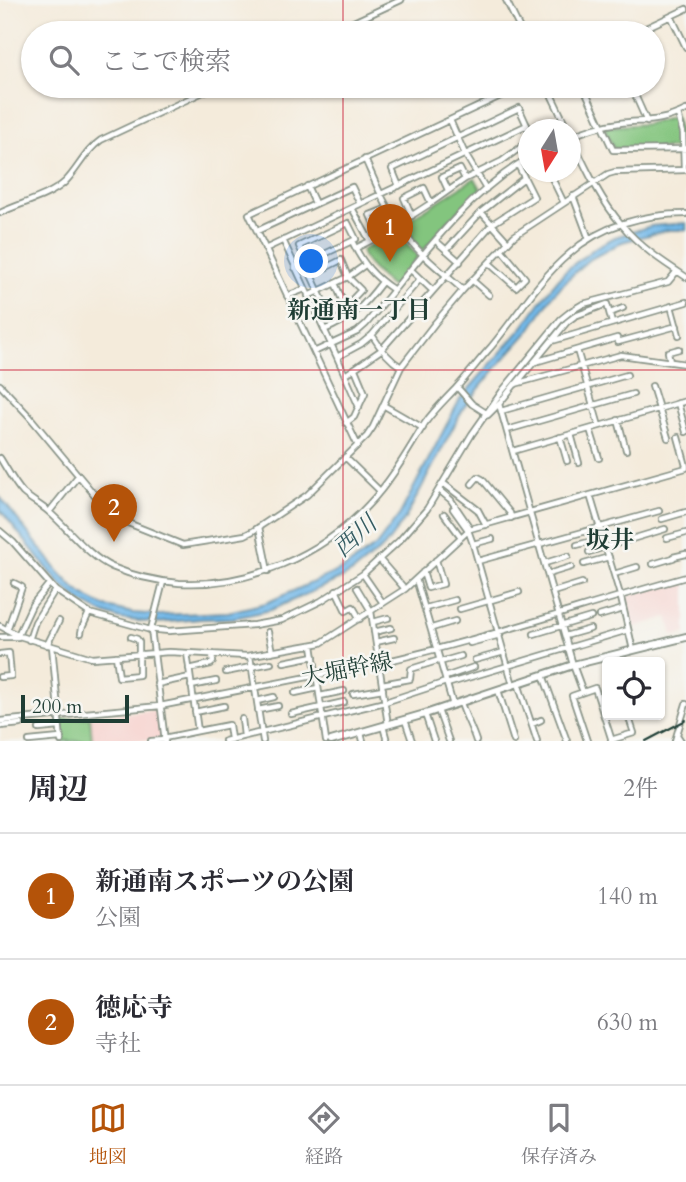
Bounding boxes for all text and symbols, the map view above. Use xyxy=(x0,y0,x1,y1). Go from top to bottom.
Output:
search box xyxy=(21,21,665,98)
icon: search xyxy=(45,41,83,79)
text: ここで検索 xyxy=(101,44,231,79)
north arrow xyxy=(518,119,581,182)
pin: 1 xyxy=(367,204,413,262)
your location xyxy=(294,244,328,278)
district label: 新通南一丁目 xyxy=(287,294,431,327)
pin: 2 xyxy=(91,484,137,542)
water label: 西川 xyxy=(326,506,386,565)
district label: 坂井 xyxy=(586,524,634,557)
street label: 大堀幹線 xyxy=(299,645,395,693)
map controls xyxy=(602,657,665,720)
button: locate xyxy=(602,657,665,720)
scale bar xyxy=(21,692,130,724)
text: 200 m xyxy=(32,694,82,720)
text: 周辺 xyxy=(28,769,88,810)
text: 2件 xyxy=(623,773,658,804)
text: 新通南スポーツの公園 xyxy=(95,864,354,899)
text: 1 xyxy=(45,881,57,912)
text: 140 m xyxy=(597,881,658,912)
text: 公園 xyxy=(95,902,141,933)
text: 徳応寺 xyxy=(95,990,173,1025)
text: 2 xyxy=(45,1007,57,1038)
text: 630 m xyxy=(597,1007,658,1038)
text: 寺社 xyxy=(95,1028,141,1059)
tab: 地図 xyxy=(89,1099,127,1170)
tab: 経路 xyxy=(305,1099,343,1170)
tab: 保存済み xyxy=(521,1099,597,1170)

